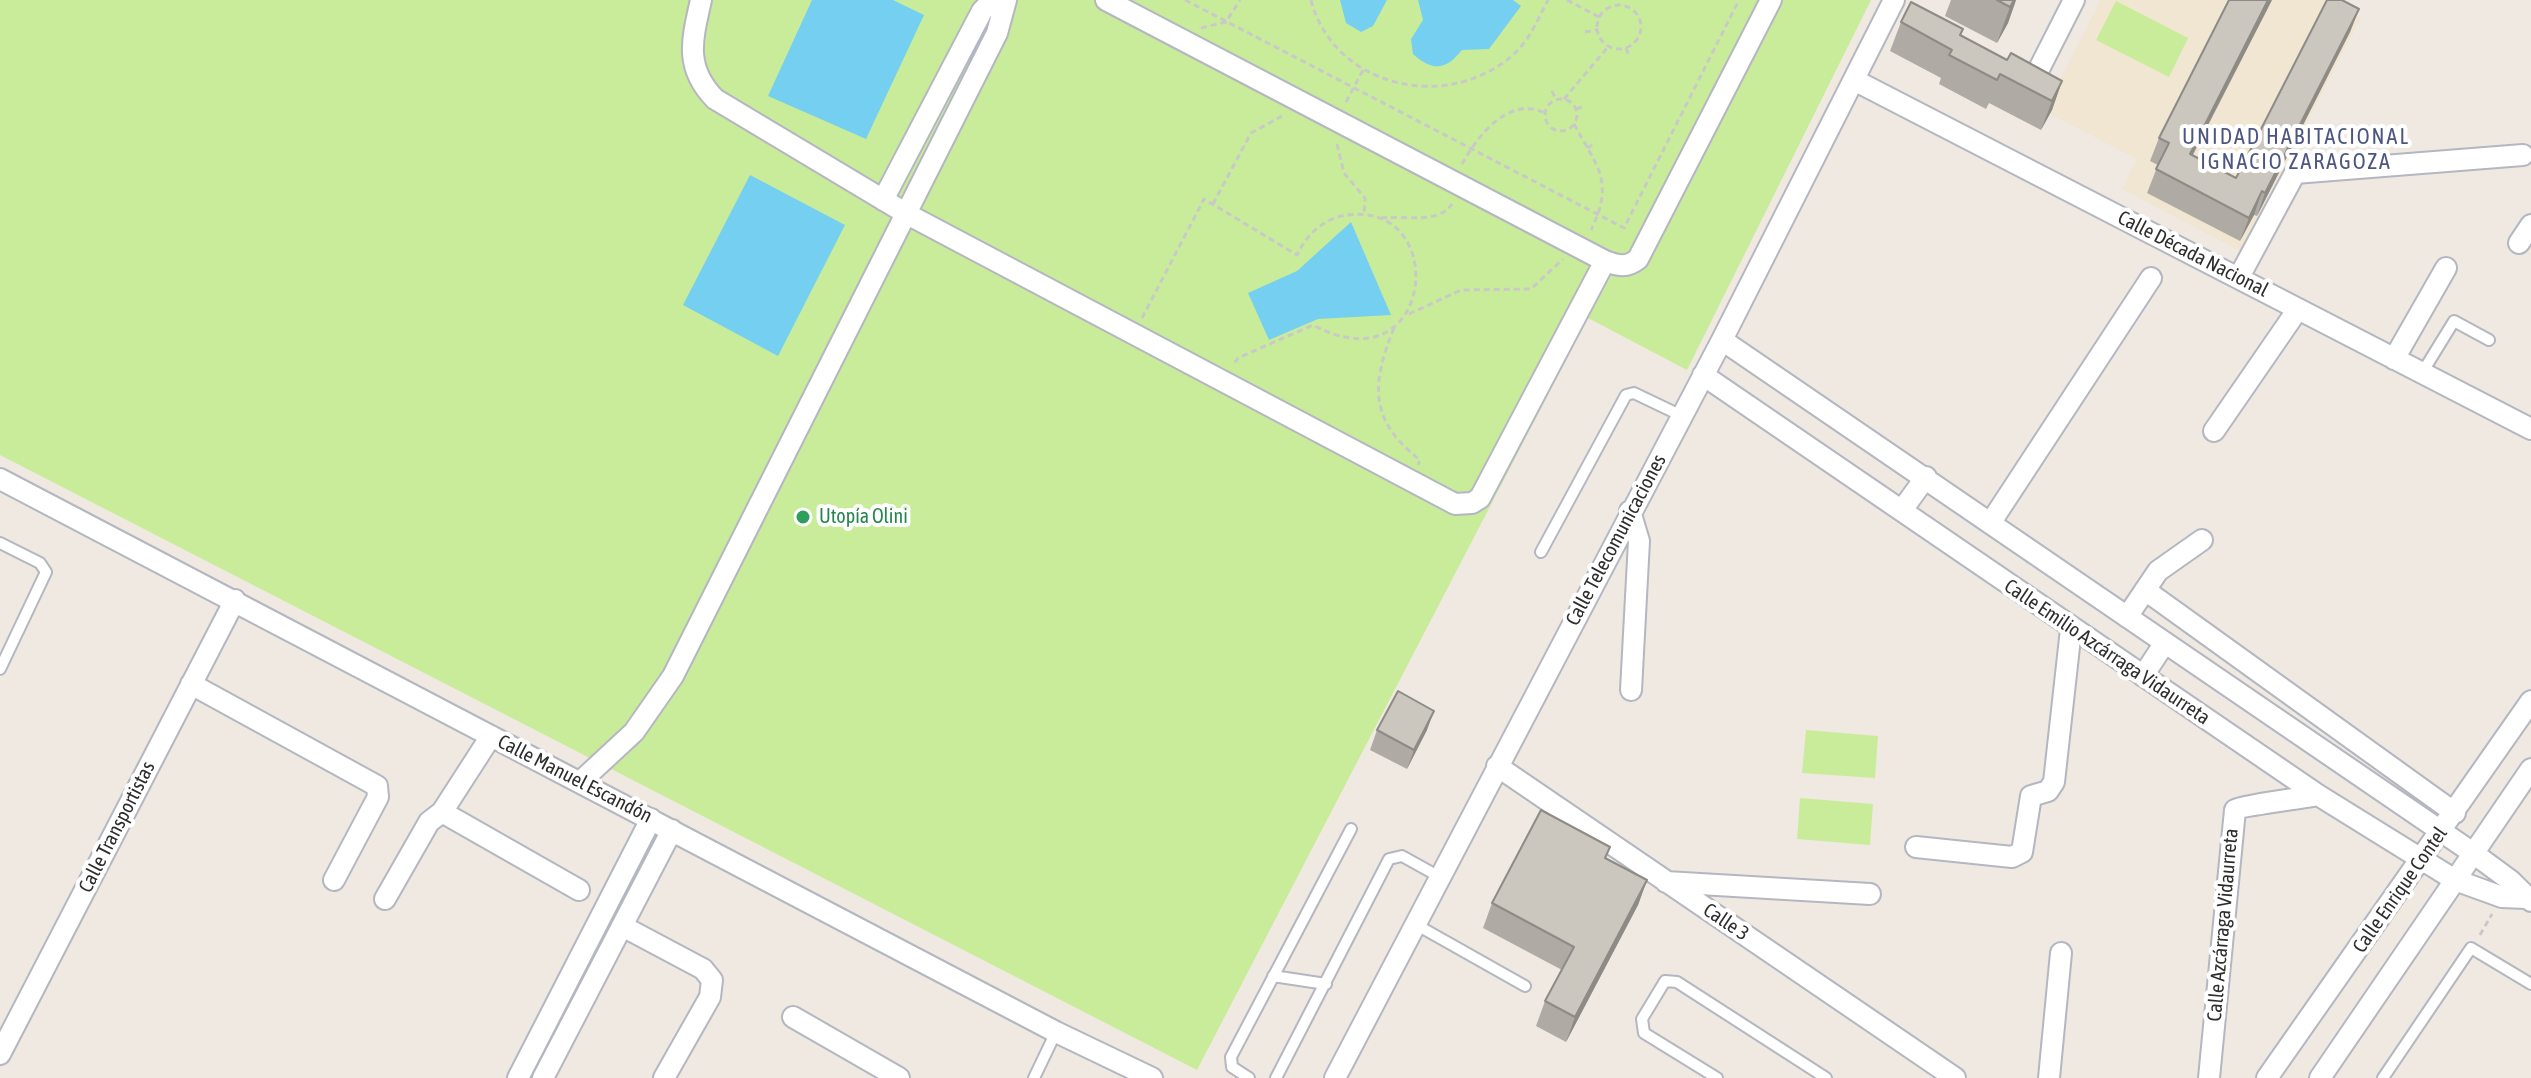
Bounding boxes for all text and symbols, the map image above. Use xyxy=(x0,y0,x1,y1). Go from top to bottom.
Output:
district label: UNIDAD HABITACIONAL IGNACIO ZARAGOZA xyxy=(2182,124,2410,176)
street label: Calle Década Nacional xyxy=(2114,206,2272,302)
street label: Calle Telecomunicaciones xyxy=(1561,450,1671,630)
place label: Utopía Olini xyxy=(819,505,908,529)
marker: Utopía Olini xyxy=(794,508,812,526)
street label: Calle Emilio Azcárraga Vidaurreta xyxy=(1999,574,2215,730)
street label: Calle Manuel Escandón xyxy=(494,730,656,828)
street label: Calle Transportistas xyxy=(74,757,160,897)
street label: Calle Enrique Contel xyxy=(2348,822,2452,958)
street label: Calle Azcárraga Vidaurreta xyxy=(2203,827,2243,1023)
street label: Calle 3 xyxy=(1699,898,1753,946)

